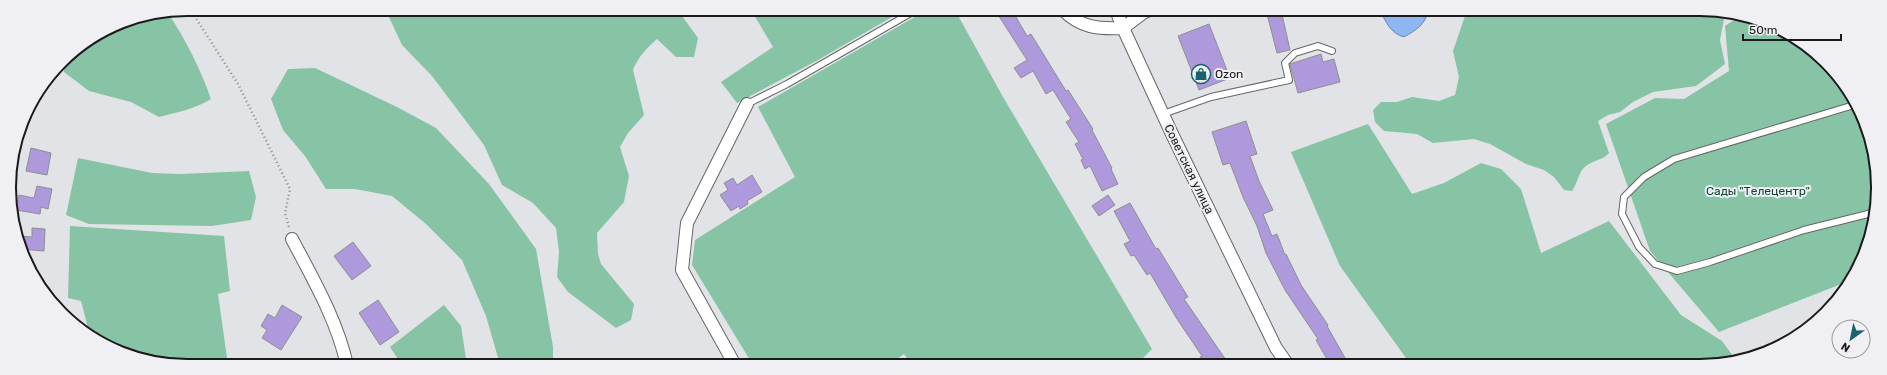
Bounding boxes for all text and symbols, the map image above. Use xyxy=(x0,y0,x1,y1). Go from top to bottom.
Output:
scale bar xyxy=(1743,16,1841,42)
text: 50 m xyxy=(1749,23,1777,37)
shop icon: Ozon xyxy=(1190,63,1212,85)
place label: Ozon xyxy=(1215,67,1243,81)
street label: Советская улица xyxy=(1161,122,1217,216)
park label: Сады "Телецентр" xyxy=(1706,184,1810,198)
north arrow xyxy=(1831,319,1871,359)
text: N xyxy=(1839,339,1853,355)

